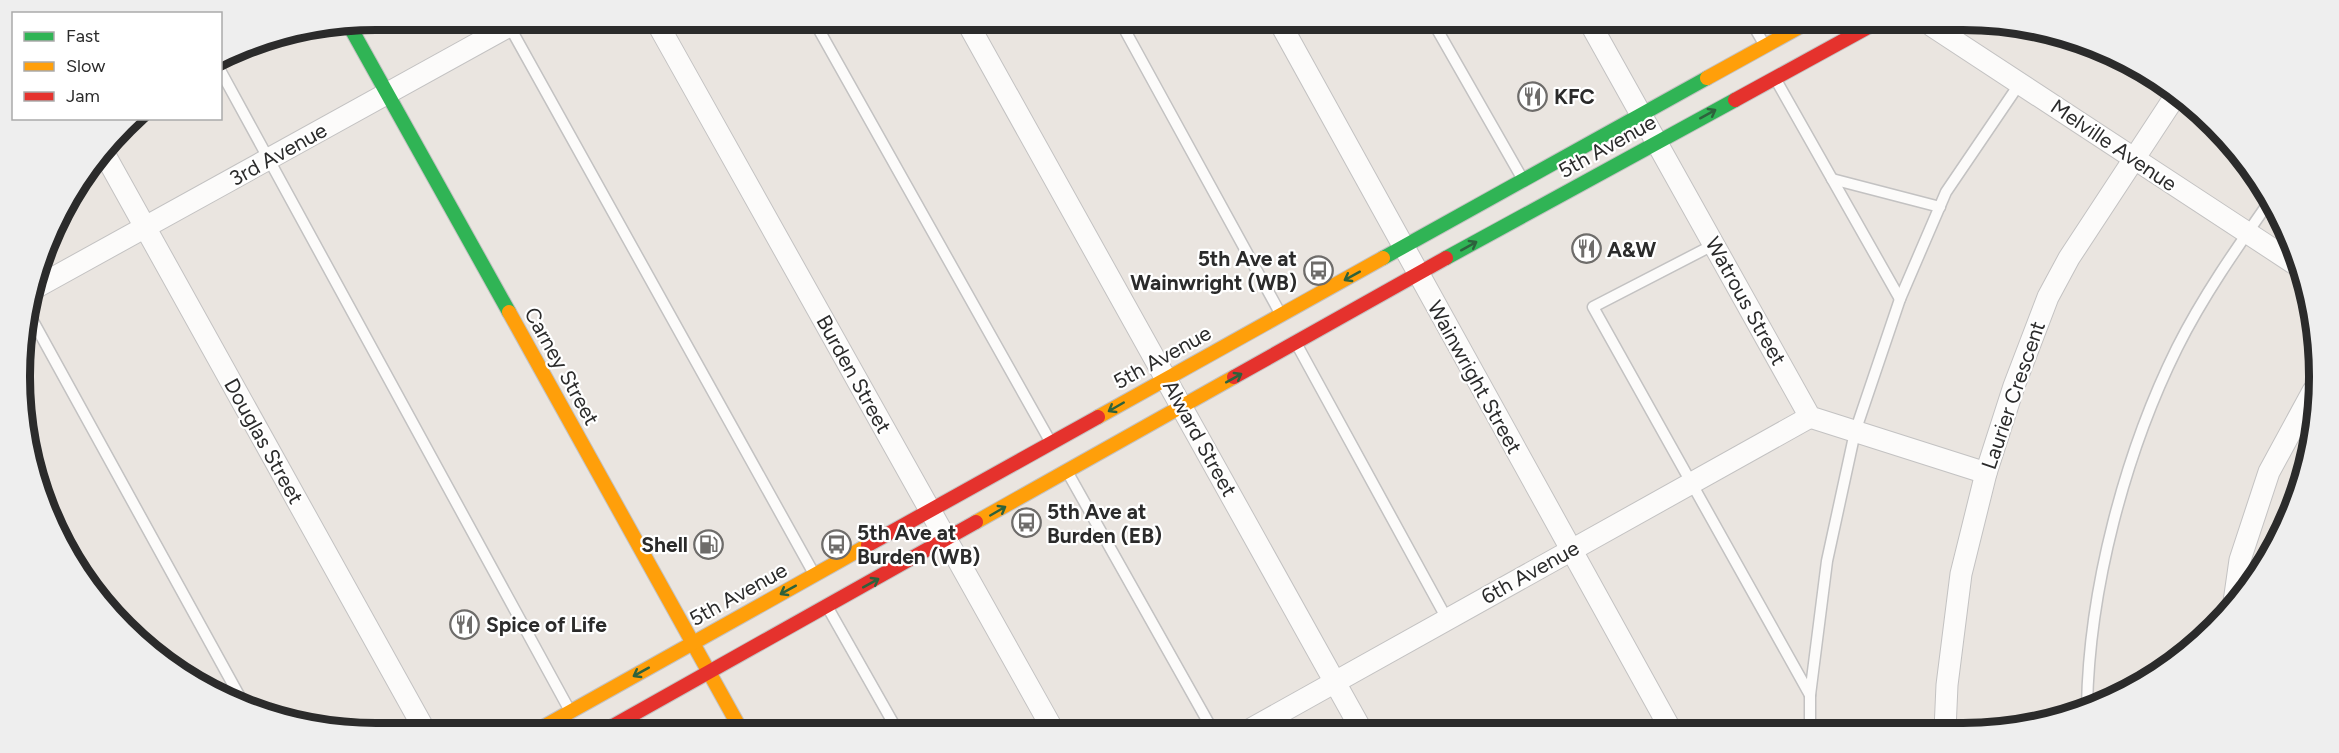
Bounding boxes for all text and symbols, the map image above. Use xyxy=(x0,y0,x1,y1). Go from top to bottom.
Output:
legend xyxy=(12,12,222,120)
text: Fast xyxy=(66,25,100,47)
text: Slow xyxy=(66,55,105,77)
restaurant icon: KFC xyxy=(1517,80,1549,112)
place label: KFC xyxy=(1554,84,1595,109)
text: Jam xyxy=(66,85,100,107)
street label: Melville Avenue xyxy=(2046,94,2182,196)
one-way arrow xyxy=(1699,108,1717,119)
street label: 5th Avenue xyxy=(1554,109,1660,183)
street label: 3rd Avenue xyxy=(225,117,331,191)
restaurant icon: A&W xyxy=(1570,233,1602,265)
street label: Watrous Street xyxy=(1700,233,1792,370)
place label: A&W xyxy=(1607,237,1657,262)
one-way arrow xyxy=(1461,239,1478,251)
place label: 5th Ave at Wainwright (WB) xyxy=(1130,246,1297,295)
bus stop icon: 5th Ave at Wainwright (WB) xyxy=(1302,254,1334,286)
one-way arrow xyxy=(1344,271,1361,283)
street label: Wainwright Street xyxy=(1423,296,1527,458)
street label: Carney Street xyxy=(519,303,605,429)
street label: Burden Street xyxy=(811,311,897,437)
street label: Laurier Crescent xyxy=(1976,318,2050,472)
street label: 5th Avenue xyxy=(1109,320,1215,394)
one-way arrow xyxy=(1225,372,1242,384)
street label: Douglas Street xyxy=(219,374,309,508)
street label: Alward Street xyxy=(1158,375,1242,501)
one-way arrow xyxy=(1108,401,1125,413)
place label: 5th Ave at Burden (EB) xyxy=(1047,499,1162,548)
one-way arrow xyxy=(988,505,1006,516)
bus stop icon: 5th Ave at Burden (EB) xyxy=(1010,507,1042,539)
place label: 5th Ave at Burden (WB) xyxy=(857,520,980,569)
fuel station icon: Shell xyxy=(693,528,725,560)
bus stop icon: 5th Ave at Burden (WB) xyxy=(820,528,852,560)
place label: Shell xyxy=(641,532,688,557)
street label: 6th Avenue xyxy=(1477,535,1583,609)
street label: 5th Avenue xyxy=(685,557,791,631)
one-way arrow xyxy=(862,576,879,588)
one-way arrow xyxy=(780,585,797,597)
restaurant icon: Spice of Life xyxy=(449,608,481,640)
place label: Spice of Life xyxy=(486,612,607,637)
one-way arrow xyxy=(633,667,651,678)

